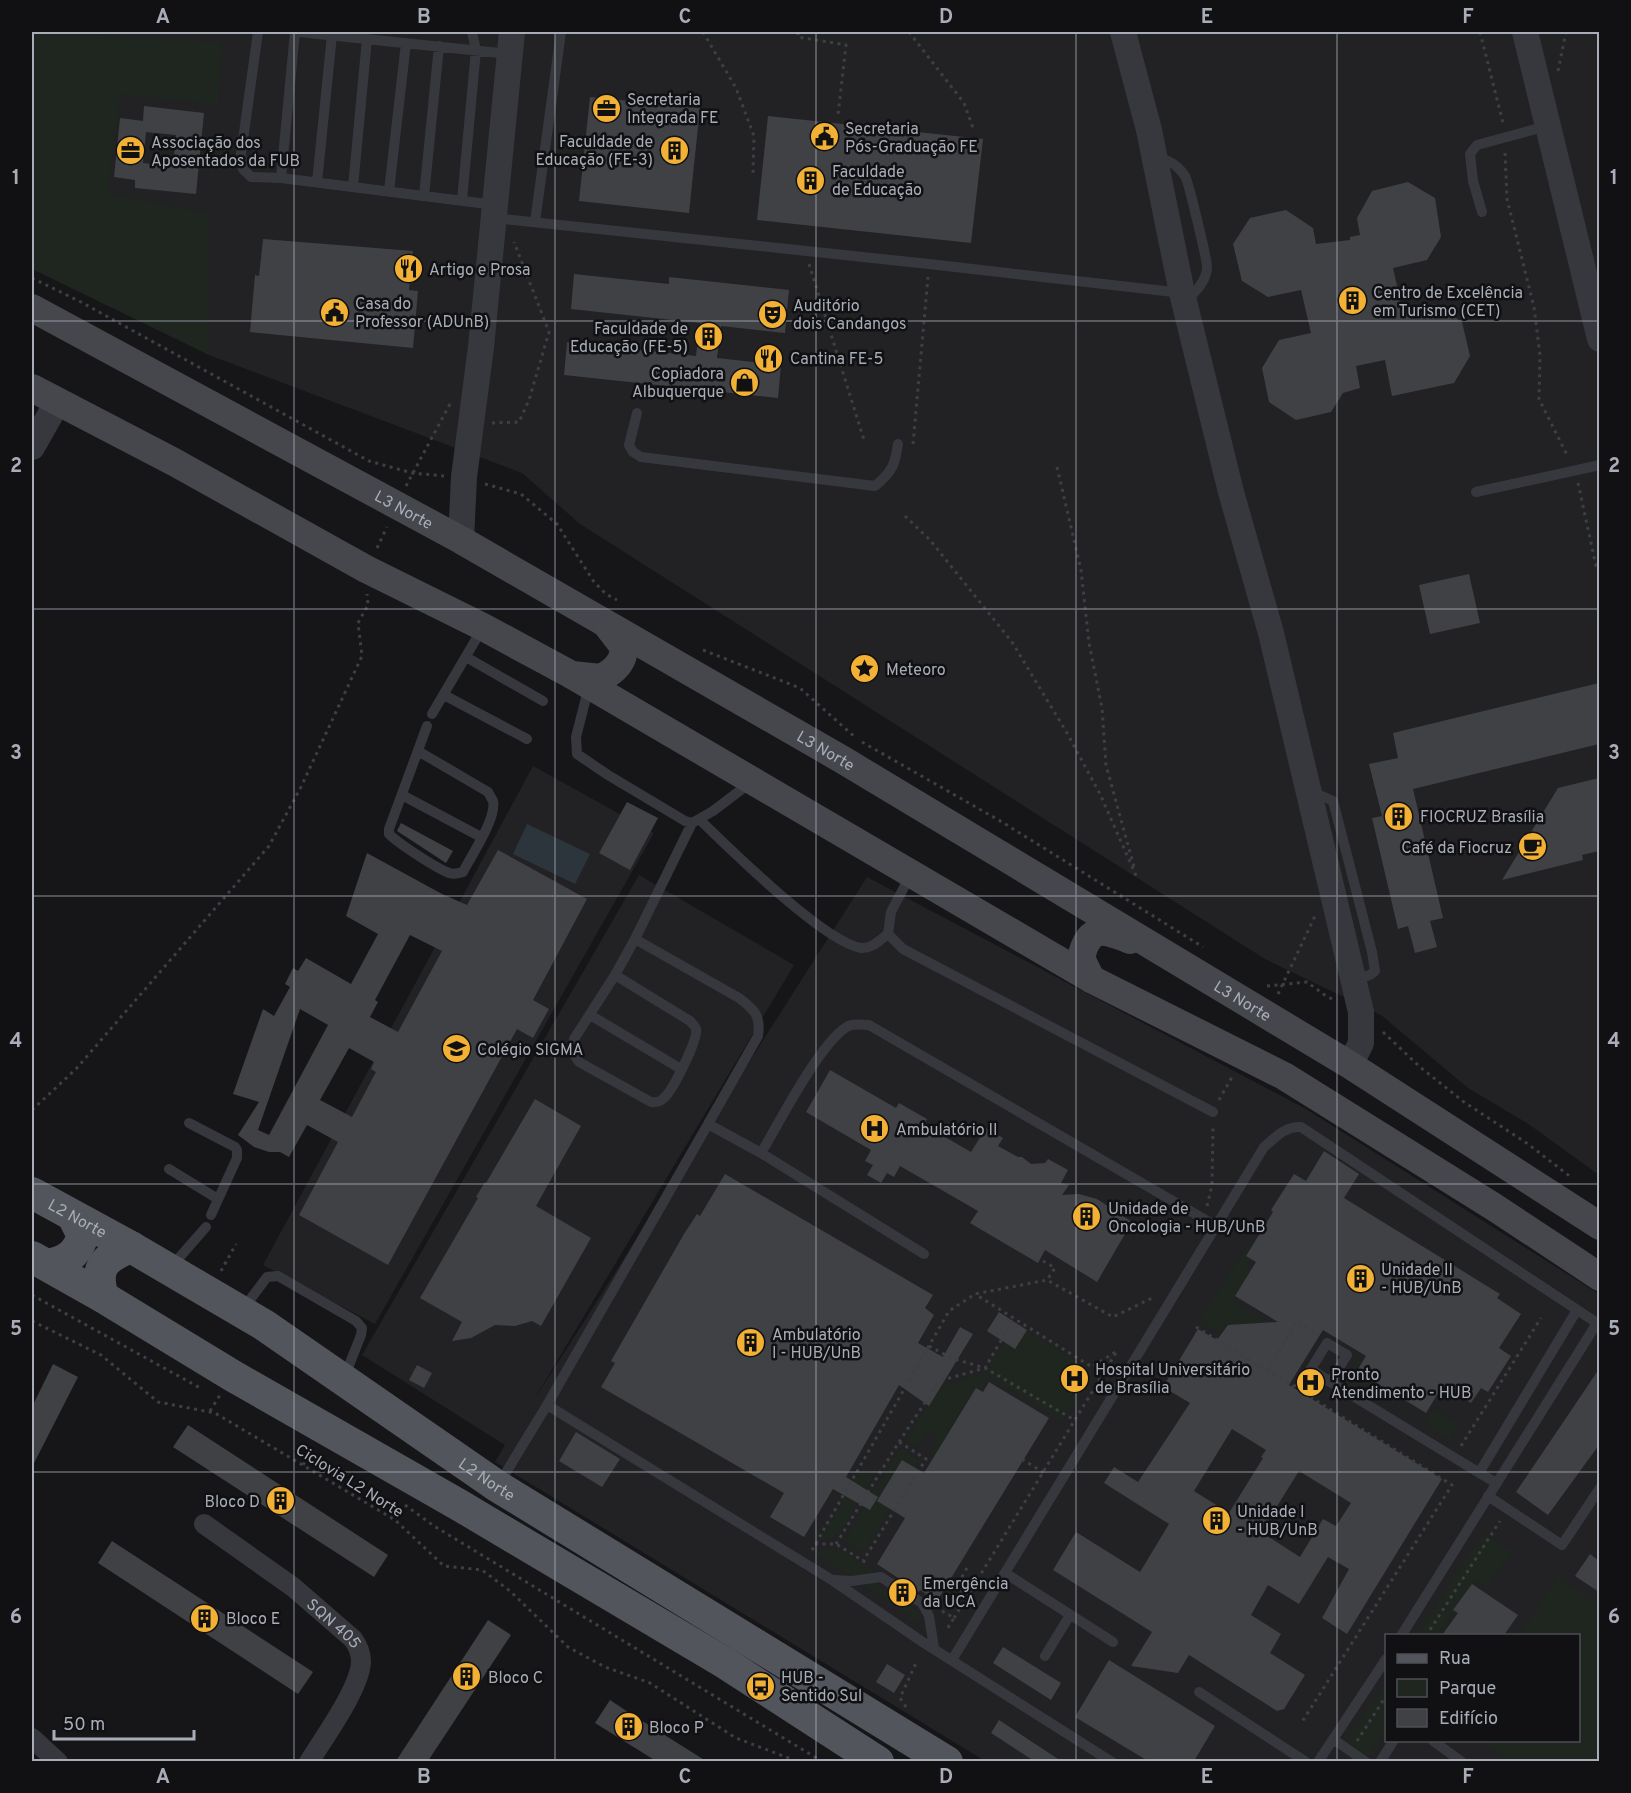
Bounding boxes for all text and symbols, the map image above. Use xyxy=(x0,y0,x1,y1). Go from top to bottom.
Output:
text: A xyxy=(156,5,170,31)
text: B xyxy=(417,5,431,31)
text: C xyxy=(679,5,691,31)
text: D xyxy=(939,5,953,31)
text: E xyxy=(1201,5,1213,31)
text: F xyxy=(1462,5,1474,31)
place label: Secretaria Integrada FE xyxy=(627,91,719,129)
office icon: Secretaria Integrada FE xyxy=(590,92,622,124)
place label: Secretaria Pós-Graduação FE xyxy=(845,120,978,158)
public building icon: Secretaria Pós-Graduação FE xyxy=(808,121,840,153)
place label: Faculdade de Educação (FE-3) xyxy=(536,133,653,171)
place label: Associação dos Aposentados da FUB xyxy=(151,134,300,172)
building icon: Faculdade de Educação (FE-3) xyxy=(658,134,690,166)
office icon: Associação dos Aposentados da FUB xyxy=(114,135,146,167)
place label: Faculdade de Educação xyxy=(832,163,922,201)
building icon: Faculdade de Educação xyxy=(795,164,827,196)
text: 1 xyxy=(12,166,20,192)
text: 1 xyxy=(1610,166,1618,192)
restaurant icon: Artigo e Prosa xyxy=(392,253,424,285)
place label: Artigo e Prosa xyxy=(429,261,531,281)
place label: Centro de Excelência em Turismo (CET) xyxy=(1373,284,1523,322)
building icon: Centro de Excelência em Turismo (CET) xyxy=(1336,285,1368,317)
place label: Casa do Professor (ADUnB) xyxy=(355,295,489,333)
public building icon: Casa do Professor (ADUnB) xyxy=(318,296,350,328)
place label: Auditório dois Candangos xyxy=(793,297,907,335)
theatre icon: Auditório dois Candangos xyxy=(756,298,788,330)
place label: Faculdade de Educação (FE-5) xyxy=(570,320,688,358)
building icon: Faculdade de Educação (FE-5) xyxy=(693,321,725,353)
restaurant icon: Cantina FE-5 xyxy=(753,342,785,374)
place label: Cantina FE-5 xyxy=(790,350,883,370)
place label: Copiadora Albuquerque xyxy=(632,365,724,403)
shop icon: Copiadora Albuquerque xyxy=(729,366,761,398)
text: 2 xyxy=(10,454,22,480)
text: 2 xyxy=(1608,454,1620,480)
street label: L3 Norte xyxy=(370,487,436,535)
place icon: Meteoro xyxy=(849,653,881,685)
place label: Meteoro xyxy=(886,661,946,681)
street label: L3 Norte xyxy=(793,727,858,777)
text: 3 xyxy=(10,741,22,767)
text: 3 xyxy=(1608,741,1620,767)
building icon: FIOCRUZ Brasília xyxy=(1383,800,1415,832)
place label: FIOCRUZ Brasília xyxy=(1420,808,1544,828)
cafe icon: Café da Fiocruz xyxy=(1517,831,1549,863)
place label: Café da Fiocruz xyxy=(1401,839,1512,859)
street label: L3 Norte xyxy=(1209,977,1274,1027)
text: 4 xyxy=(10,1029,22,1055)
text: 4 xyxy=(1608,1029,1620,1055)
school or university icon: Colégio SIGMA xyxy=(440,1033,472,1065)
place label: Colégio SIGMA xyxy=(477,1041,584,1061)
hospital icon: Ambulatório II xyxy=(859,1113,891,1145)
place label: Ambulatório II xyxy=(896,1121,998,1141)
street label: L2 Norte xyxy=(44,1196,109,1244)
place label: Unidade de Oncologia - HUB/UnB xyxy=(1108,1200,1265,1238)
building icon: Unidade de Oncologia - HUB/UnB xyxy=(1071,1201,1103,1233)
place label: Unidade II - HUB/UnB xyxy=(1381,1261,1462,1299)
building icon: Unidade II - HUB/UnB xyxy=(1344,1262,1376,1294)
text: 5 xyxy=(10,1317,22,1343)
text: 5 xyxy=(1608,1317,1620,1343)
place label: Ambulatório I - HUB/UnB xyxy=(772,1326,861,1364)
building icon: Ambulatório I - HUB/UnB xyxy=(735,1327,767,1359)
place label: Hospital Universitário de Brasília xyxy=(1095,1361,1250,1399)
hospital icon: Hospital Universitário de Brasília xyxy=(1058,1362,1090,1394)
place label: Pronto Atendimento - HUB xyxy=(1331,1366,1471,1404)
hospital icon: Pronto Atendimento - HUB xyxy=(1294,1367,1326,1399)
street label: Ciclovia L2 Norte xyxy=(291,1440,407,1523)
street label: L2 Norte xyxy=(454,1454,518,1507)
building icon: Bloco D xyxy=(265,1485,297,1517)
place label: Bloco D xyxy=(204,1493,260,1513)
place label: Unidade I - HUB/UnB xyxy=(1237,1503,1318,1541)
building icon: Unidade I - HUB/UnB xyxy=(1200,1504,1232,1536)
place label: Emergência da UCA xyxy=(923,1575,1008,1613)
building icon: Emergência da UCA xyxy=(886,1576,918,1608)
street label: SQN 405 xyxy=(302,1595,365,1653)
building icon: Bloco E xyxy=(189,1602,221,1634)
text: 6 xyxy=(10,1605,22,1631)
text: 6 xyxy=(1608,1605,1620,1631)
place label: Bloco E xyxy=(226,1610,280,1630)
legend xyxy=(1385,1634,1580,1742)
text: Rua xyxy=(1439,1648,1470,1671)
building icon: Bloco C xyxy=(451,1661,483,1693)
place label: Bloco C xyxy=(488,1669,543,1689)
place label: HUB - Sentido Sul xyxy=(781,1669,862,1707)
bus stop icon: HUB - Sentido Sul xyxy=(744,1670,776,1702)
text: Parque xyxy=(1439,1678,1496,1701)
scale bar xyxy=(54,1703,194,1741)
text: Edifício xyxy=(1439,1708,1498,1731)
building icon: Bloco P xyxy=(612,1711,644,1743)
text: 50 m xyxy=(63,1714,105,1737)
place label: Bloco P xyxy=(649,1719,704,1739)
text: A xyxy=(156,1765,170,1791)
text: B xyxy=(417,1765,431,1791)
text: C xyxy=(679,1765,691,1791)
text: D xyxy=(939,1765,953,1791)
text: E xyxy=(1201,1765,1213,1791)
text: F xyxy=(1462,1765,1474,1791)

